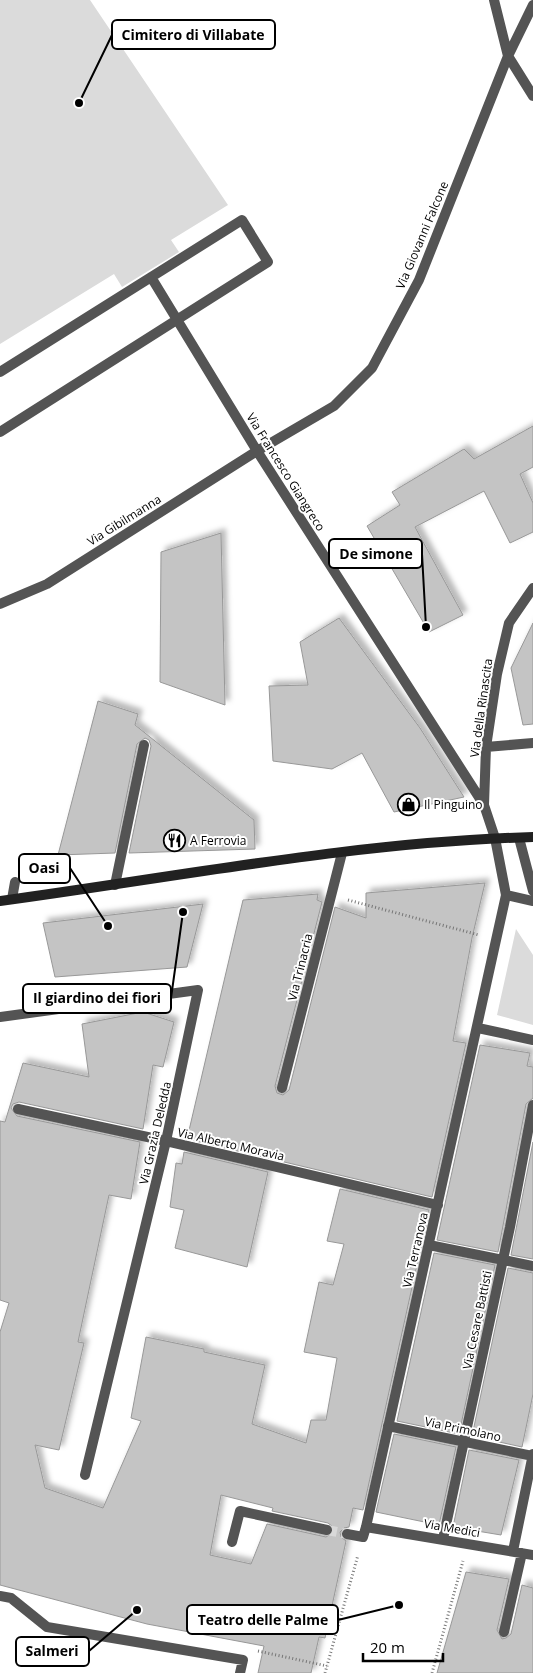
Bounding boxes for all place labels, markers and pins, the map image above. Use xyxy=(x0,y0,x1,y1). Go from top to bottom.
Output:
callout: Cimitero di Villabate xyxy=(112,20,275,49)
callout: De simone xyxy=(329,539,422,568)
shop icon: Il Pinguino xyxy=(396,792,420,816)
place label: Il Pinguino xyxy=(424,796,483,813)
restaurant icon: A Ferrovia xyxy=(162,828,186,852)
place label: A Ferrovia xyxy=(190,832,246,849)
callout: Oasi xyxy=(19,854,70,883)
callout: Il giardino dei fiori xyxy=(23,984,171,1013)
callout: Teatro delle Palme xyxy=(187,1605,338,1634)
callout: Salmeri xyxy=(16,1637,89,1666)

